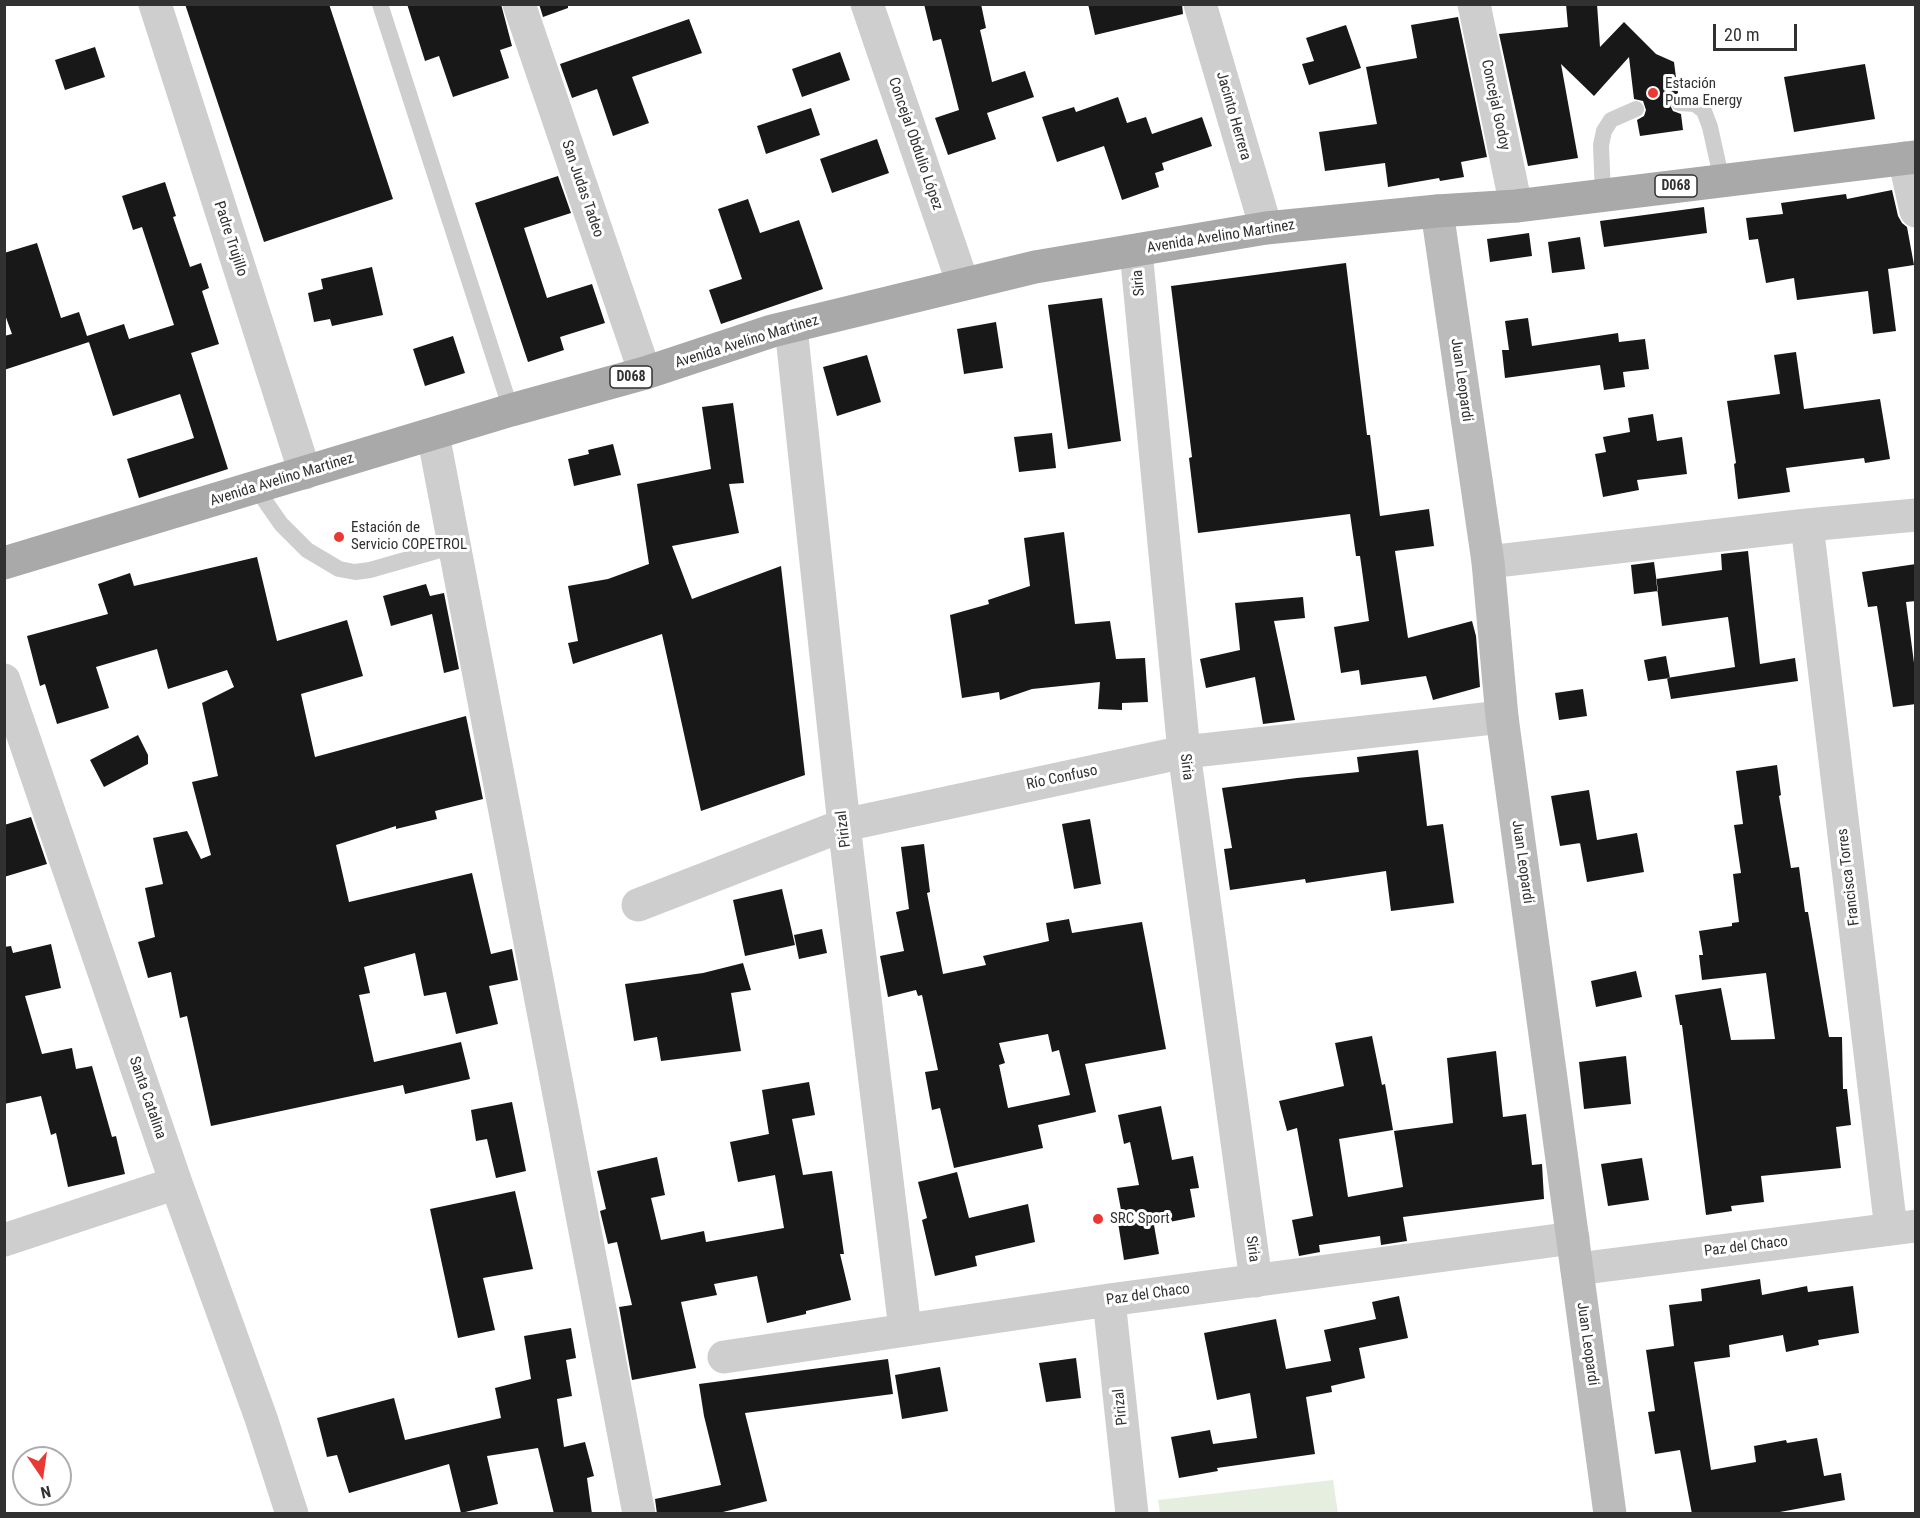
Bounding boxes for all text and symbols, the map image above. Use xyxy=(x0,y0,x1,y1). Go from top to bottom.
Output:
scale bar xyxy=(1716,12,1800,50)
text: 20 m xyxy=(1724,24,1759,45)
street label: Concejal Godoy xyxy=(1477,58,1513,152)
street label: Jacinto Herrera xyxy=(1212,70,1254,162)
street label: Concejal Obdulio López xyxy=(884,75,946,213)
place label: Estación Puma Energy xyxy=(1665,75,1742,110)
marker: Estación Puma Energy xyxy=(1646,86,1660,100)
street label: San Judas Tadeo xyxy=(557,138,607,240)
road number: D068 xyxy=(1655,175,1697,197)
street label: Padre Trujillo xyxy=(209,199,251,279)
street label: Avenida Avelino Martinez xyxy=(1146,216,1296,258)
street label: Siria xyxy=(1129,269,1149,297)
street label: Avenida Avelino Martinez xyxy=(673,312,821,372)
street label: Juan Leopardi xyxy=(1446,337,1476,423)
road number: D068 xyxy=(610,366,652,388)
street label: Avenida Avelino Martinez xyxy=(208,450,356,510)
place label: Estación de Servicio COPETROL xyxy=(351,519,467,554)
marker: Estación de Servicio COPETROL xyxy=(332,530,346,544)
street label: Siria xyxy=(1175,753,1197,781)
street label: Río Confuso xyxy=(1025,762,1099,794)
street label: Pirizal xyxy=(833,810,855,848)
street label: Juan Leopardi xyxy=(1507,819,1537,905)
street label: Francisca Torres xyxy=(1834,827,1864,927)
street label: Santa Catalina xyxy=(125,1054,169,1142)
place label: SRC Sport xyxy=(1110,1210,1170,1228)
marker: SRC Sport xyxy=(1091,1212,1105,1226)
street label: Paz del Chaco xyxy=(1703,1233,1789,1261)
street label: Siria xyxy=(1241,1235,1263,1263)
street label: Paz del Chaco xyxy=(1105,1280,1191,1310)
street label: Juan Leopardi xyxy=(1572,1301,1602,1387)
street label: Pirizal xyxy=(1110,1388,1132,1426)
north arrow xyxy=(12,1446,72,1506)
text: N xyxy=(39,1482,53,1502)

